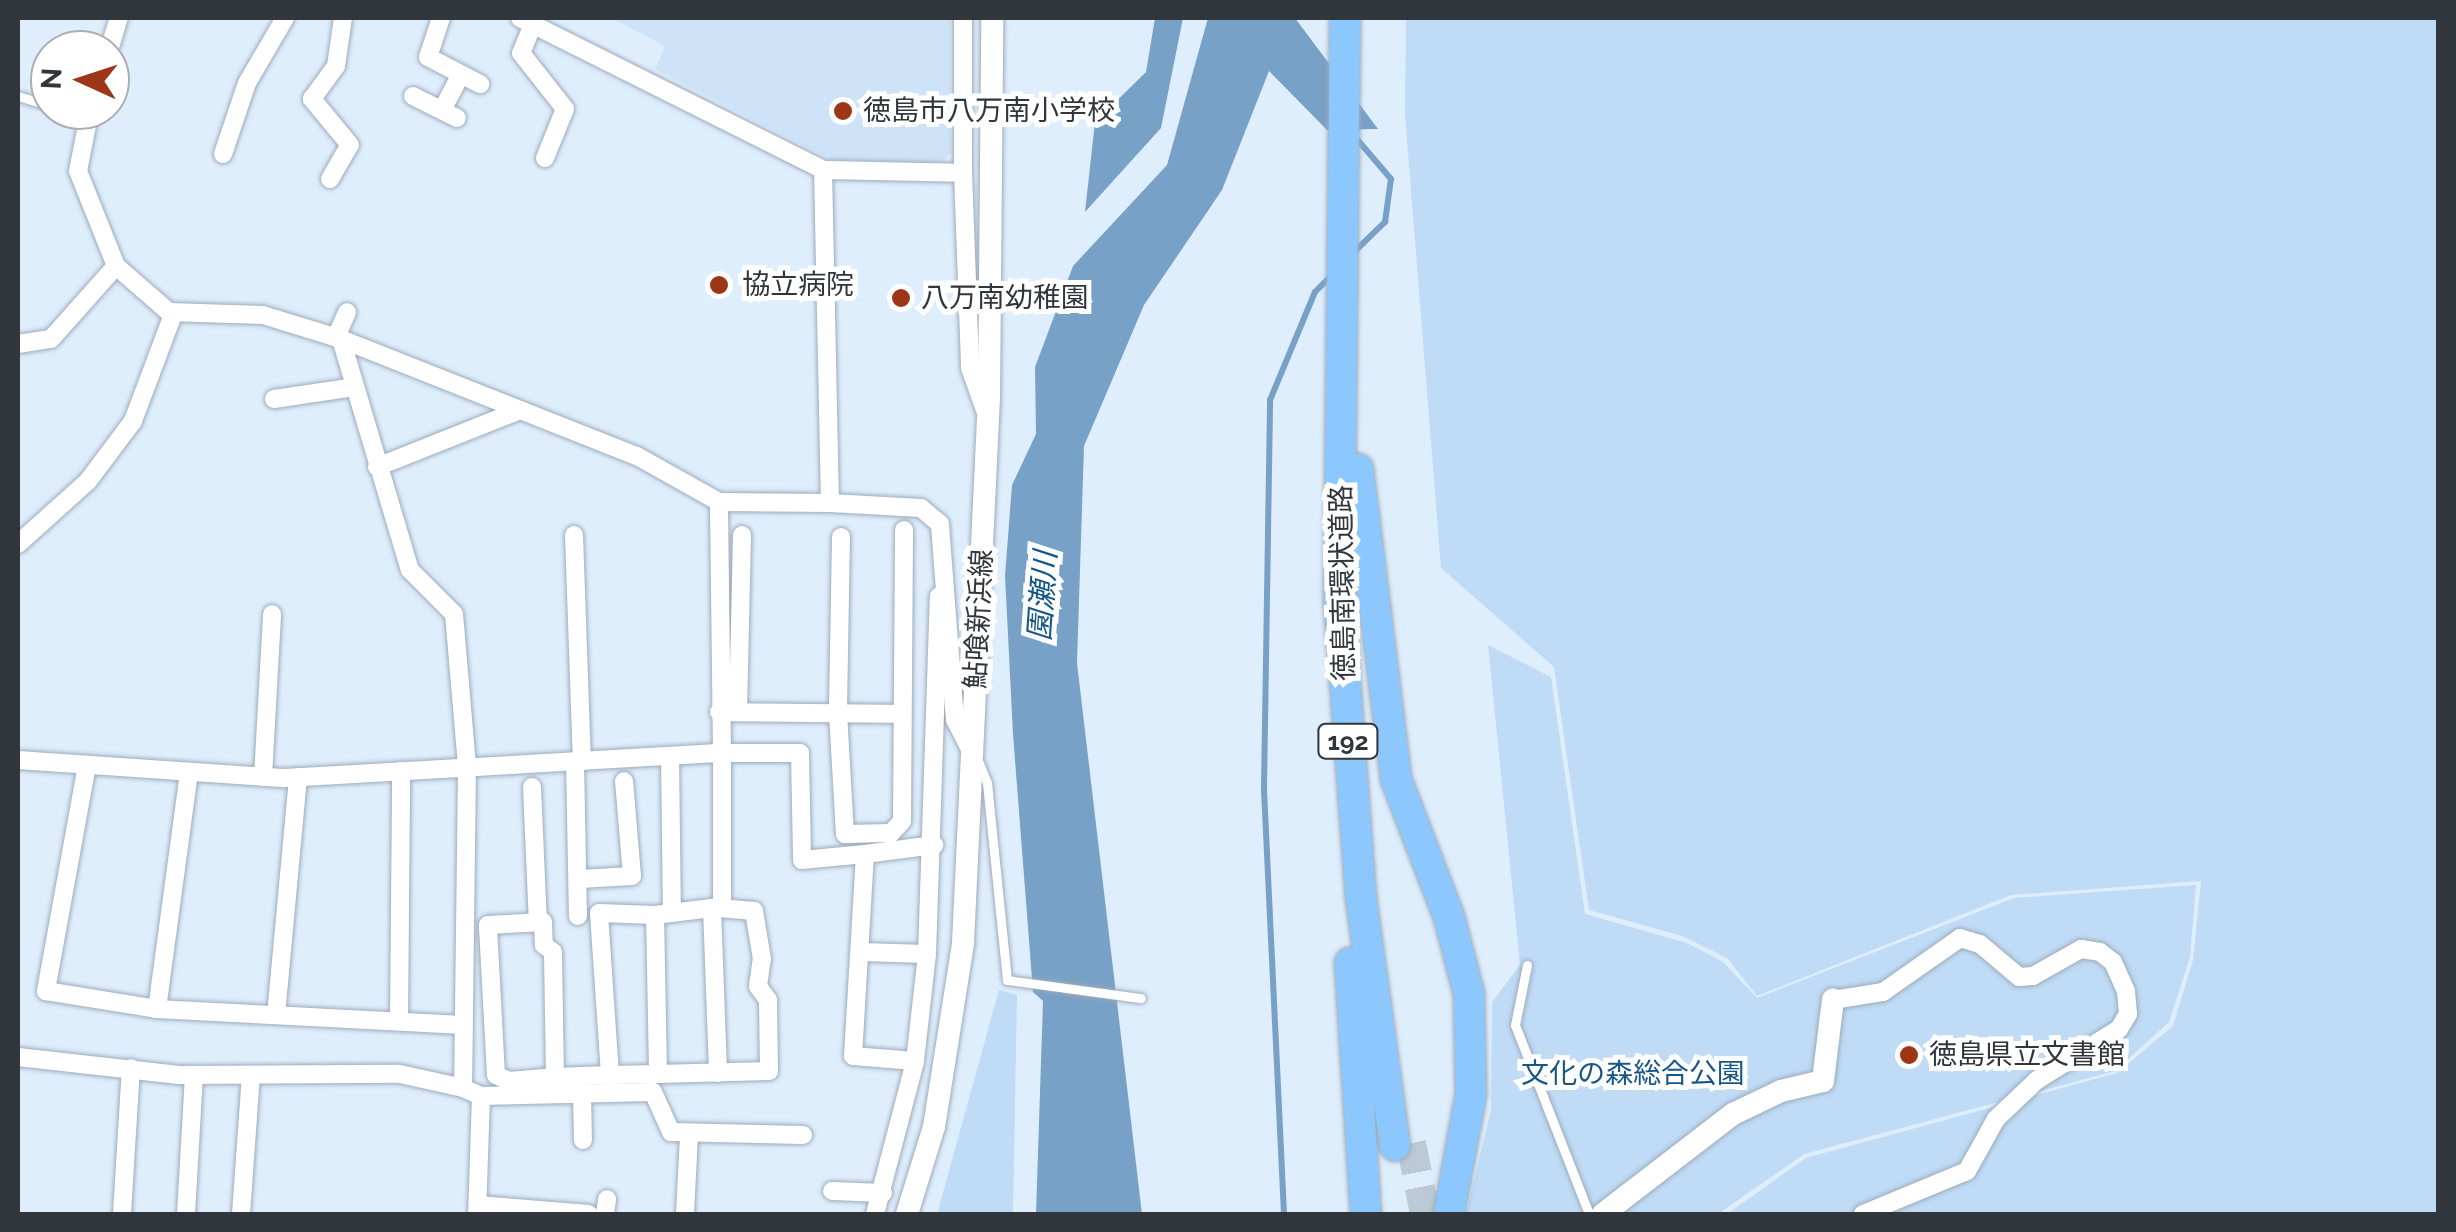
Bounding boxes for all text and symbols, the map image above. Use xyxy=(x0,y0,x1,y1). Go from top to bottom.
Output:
north arrow xyxy=(30,30,130,130)
text: N xyxy=(35,67,69,90)
place label: 徳島市八万南小学校 xyxy=(863,94,1115,128)
marker: 徳島市八万南小学校 xyxy=(832,100,854,122)
place label: 協立病院 xyxy=(742,268,854,302)
marker: 協立病院 xyxy=(706,272,732,298)
place label: 八万南幼稚園 xyxy=(921,281,1089,315)
marker: 八万南幼稚園 xyxy=(890,287,912,309)
street label: 徳島南環状道路 xyxy=(1324,485,1362,681)
street label: 鮎喰新浜線 xyxy=(959,548,999,690)
water label: 園瀬川 xyxy=(1022,550,1064,642)
road number: 192 xyxy=(1316,721,1380,761)
place label: 徳島県立文書館 xyxy=(1929,1038,2125,1072)
marker: 徳島県立文書館 xyxy=(1898,1044,1920,1066)
park label: 文化の森総合公園 xyxy=(1521,1057,1745,1091)

